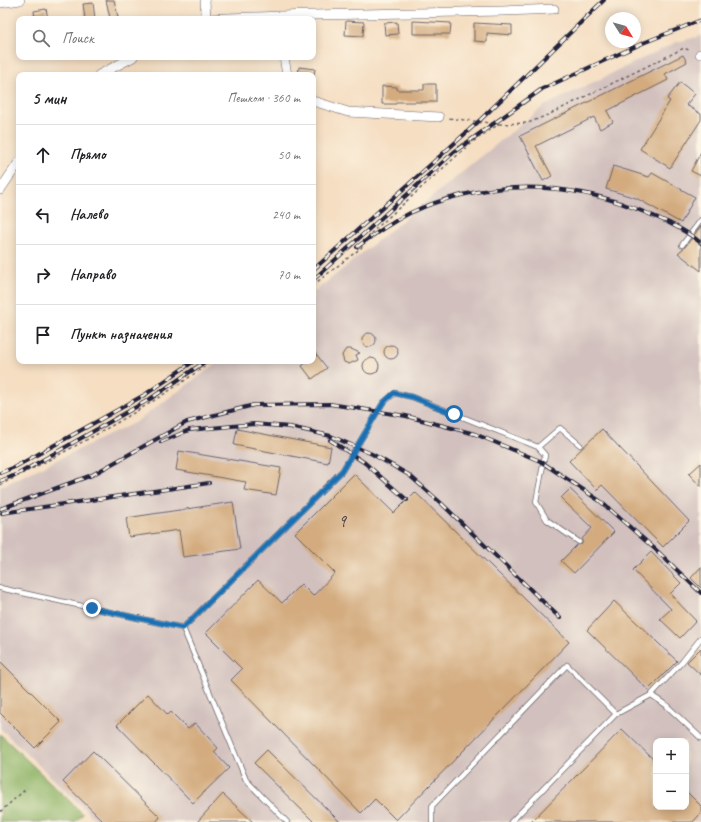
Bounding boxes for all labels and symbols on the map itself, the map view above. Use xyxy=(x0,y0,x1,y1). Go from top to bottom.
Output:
north arrow xyxy=(605,12,641,48)
route start xyxy=(445,405,463,423)
house number: 9 xyxy=(338,511,347,532)
route end xyxy=(83,599,101,617)

